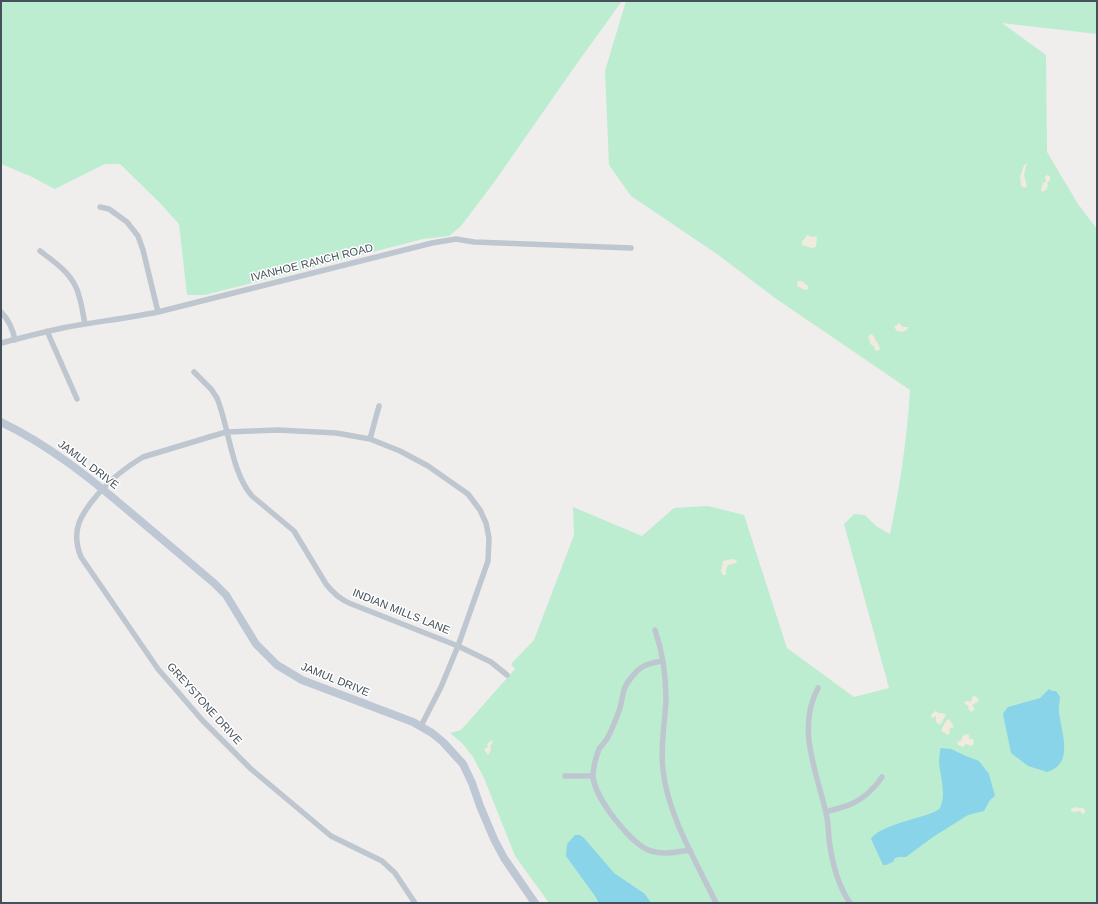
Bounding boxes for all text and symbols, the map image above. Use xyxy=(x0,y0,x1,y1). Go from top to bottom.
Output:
street label: IVANHOE RANCH ROAD xyxy=(249,241,375,285)
street label: JAMUL DRIVE xyxy=(55,438,121,492)
street label: INDIAN MILLS LANE xyxy=(350,586,452,638)
street label: GREYSTONE DRIVE xyxy=(164,660,244,748)
street label: JAMUL DRIVE xyxy=(299,660,371,700)

